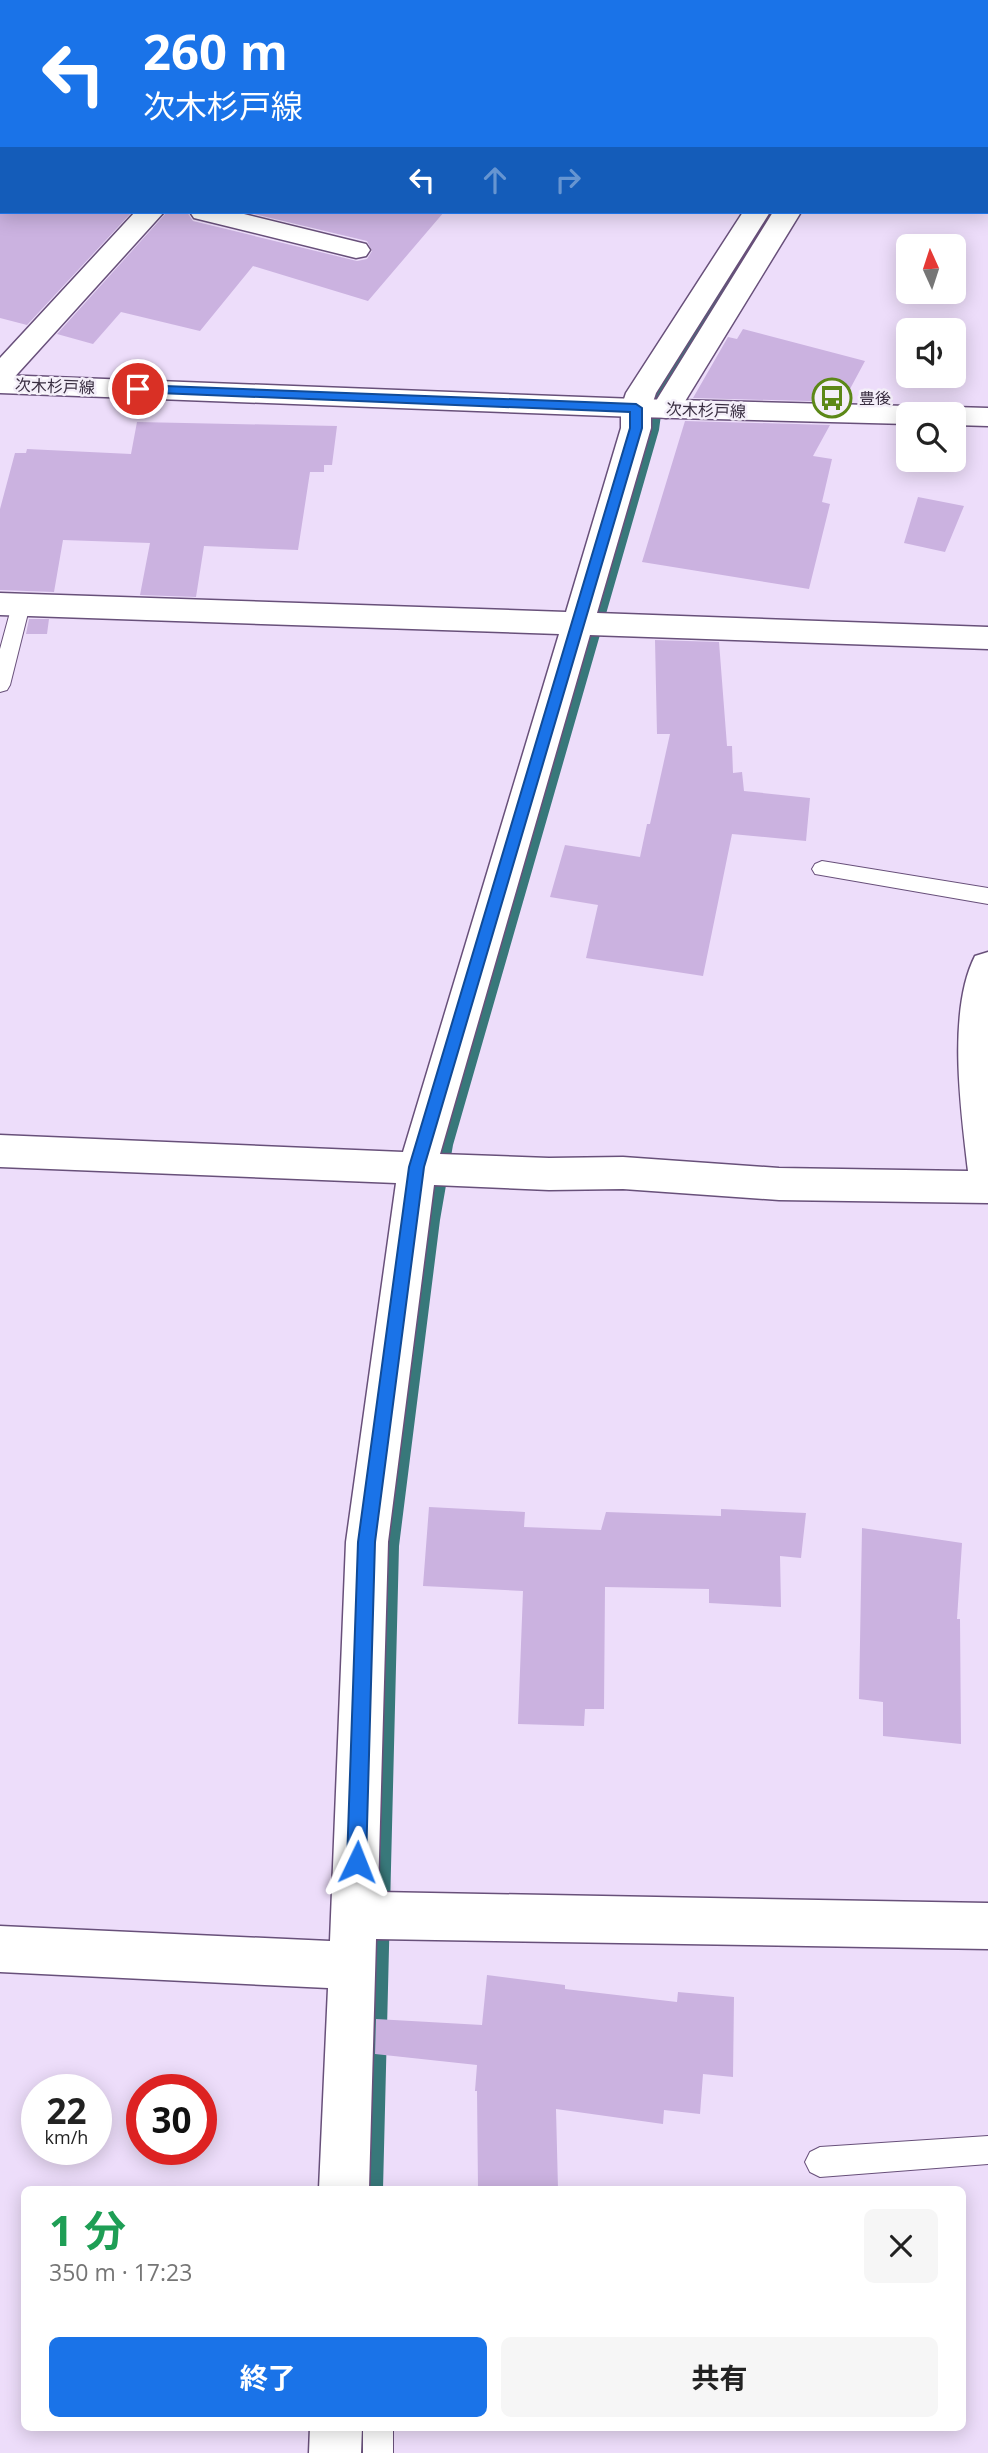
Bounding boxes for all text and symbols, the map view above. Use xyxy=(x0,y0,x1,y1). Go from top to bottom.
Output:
text: 260 m xyxy=(143,18,288,84)
icon: left xyxy=(28,28,119,119)
text: 次木杉戸線 xyxy=(143,84,303,127)
icon: left xyxy=(403,161,441,199)
icon: ahead xyxy=(476,161,514,199)
icon: right xyxy=(549,161,587,199)
north arrow xyxy=(896,234,966,304)
map controls xyxy=(896,234,966,472)
button: sound xyxy=(896,318,966,388)
pin xyxy=(108,359,168,419)
icon: arrive xyxy=(119,370,157,408)
street label: 次木杉戸線 xyxy=(15,374,95,398)
bus stop icon: 豊後 xyxy=(811,377,853,419)
place label: 豊後 xyxy=(859,387,891,409)
street label: 次木杉戸線 xyxy=(666,398,746,422)
button: search xyxy=(896,402,966,472)
position arrow xyxy=(320,1825,394,1899)
speed limit sign: 30 xyxy=(126,2074,217,2165)
text: 22 xyxy=(46,2087,87,2134)
text: km/h xyxy=(45,2125,88,2149)
text: 1 分 xyxy=(49,2201,126,2258)
button: close xyxy=(864,2209,938,2283)
text: 350 m · 17:23 xyxy=(49,2256,192,2288)
button: 終了 xyxy=(49,2337,487,2417)
button: 共有 xyxy=(501,2337,938,2417)

